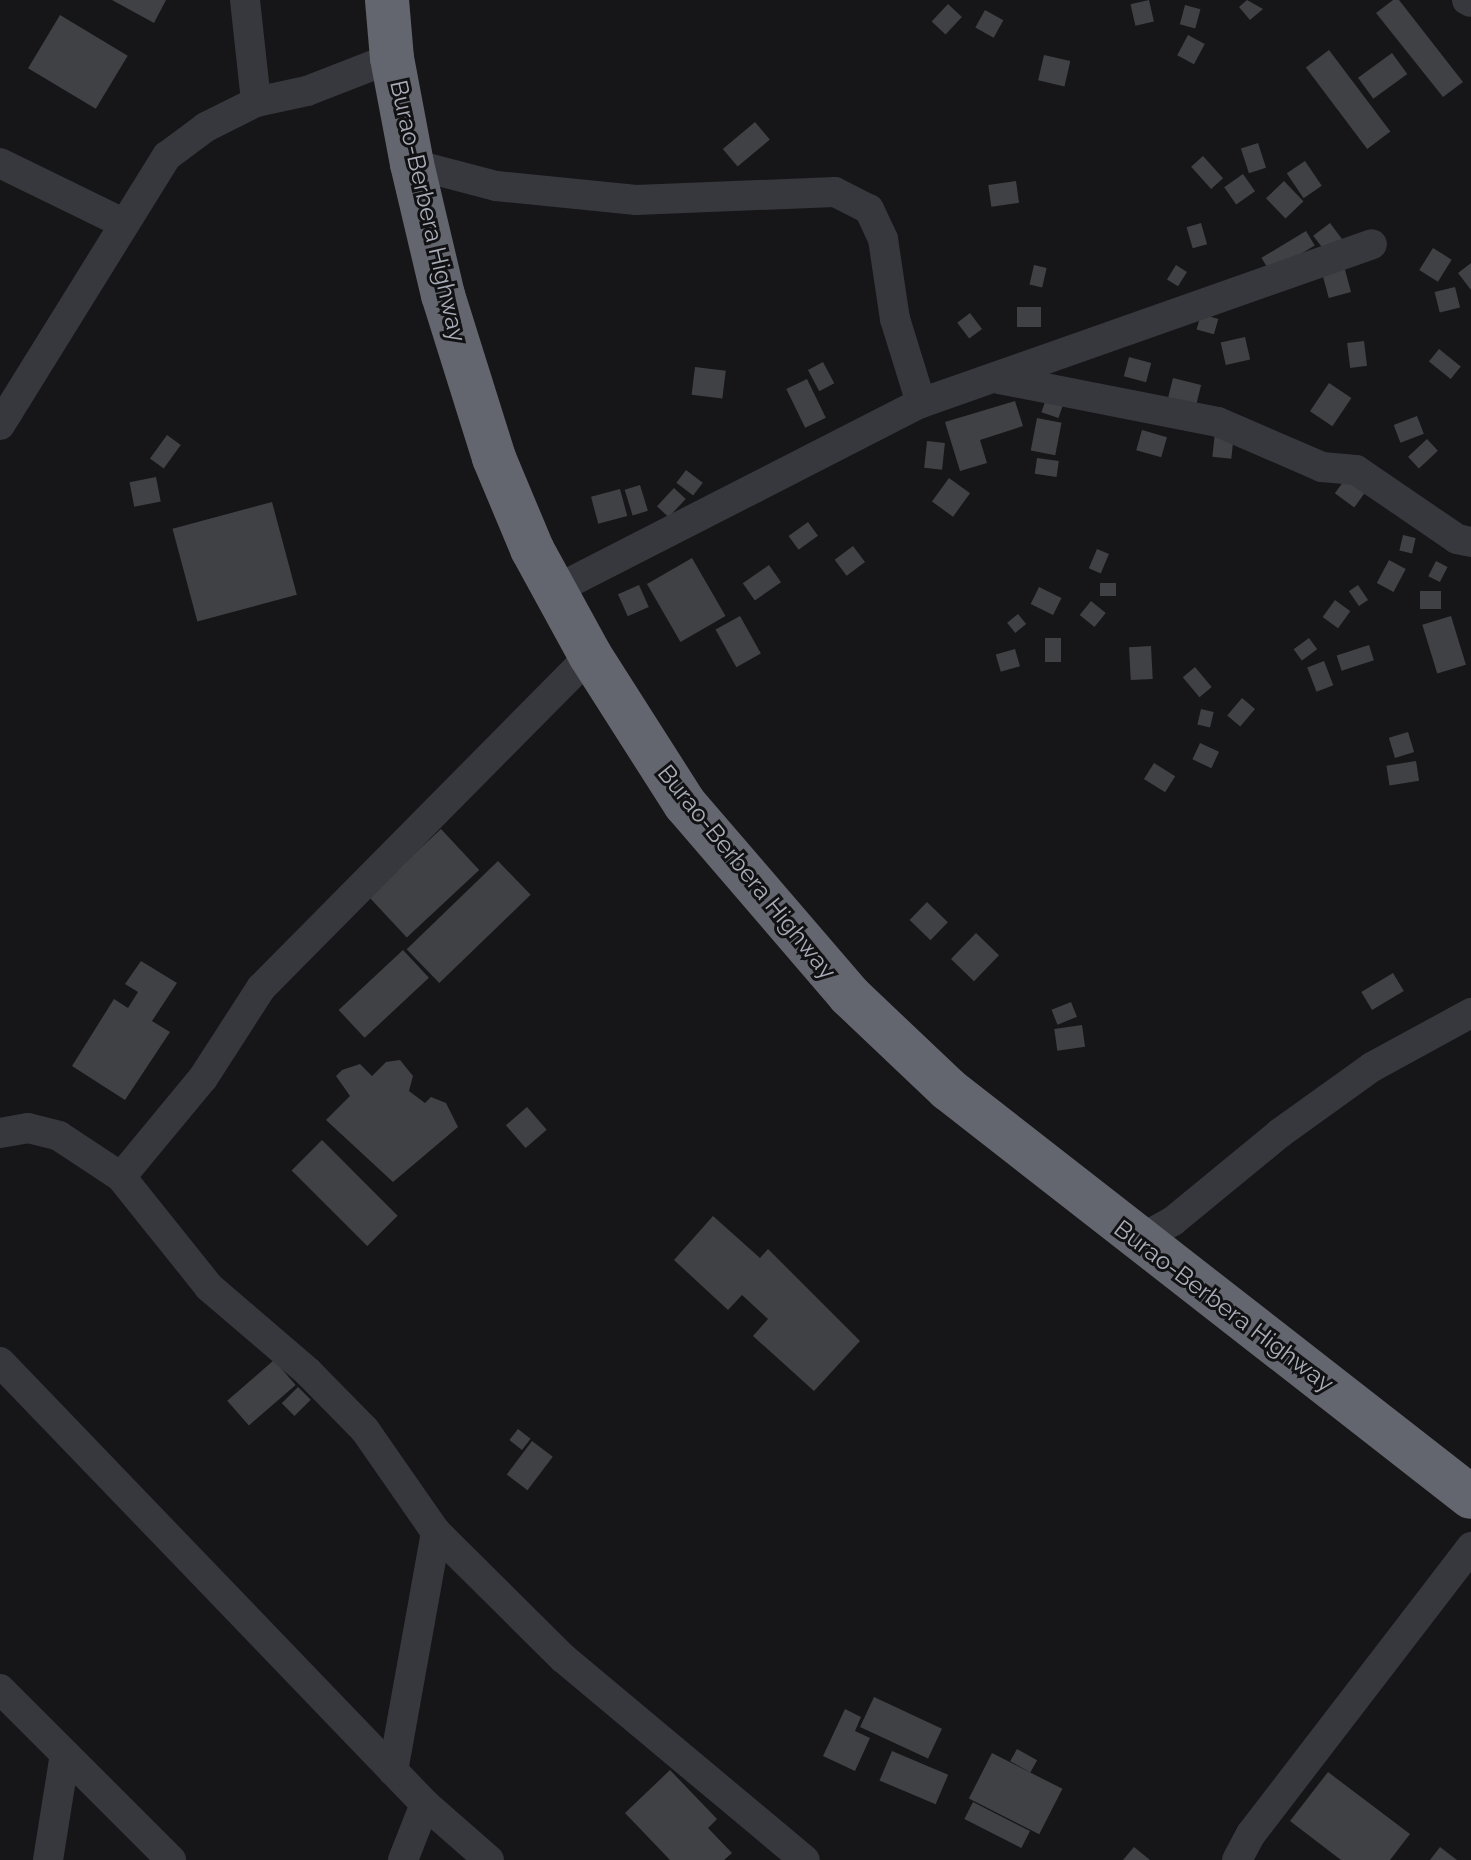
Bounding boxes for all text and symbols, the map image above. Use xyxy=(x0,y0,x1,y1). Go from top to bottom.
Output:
street label: Burao-Berbera Highway xyxy=(384,77,472,345)
street label: Burao-Berbera Highway xyxy=(652,759,842,985)
street label: Burao-Berbera Highway xyxy=(1109,1214,1339,1398)

